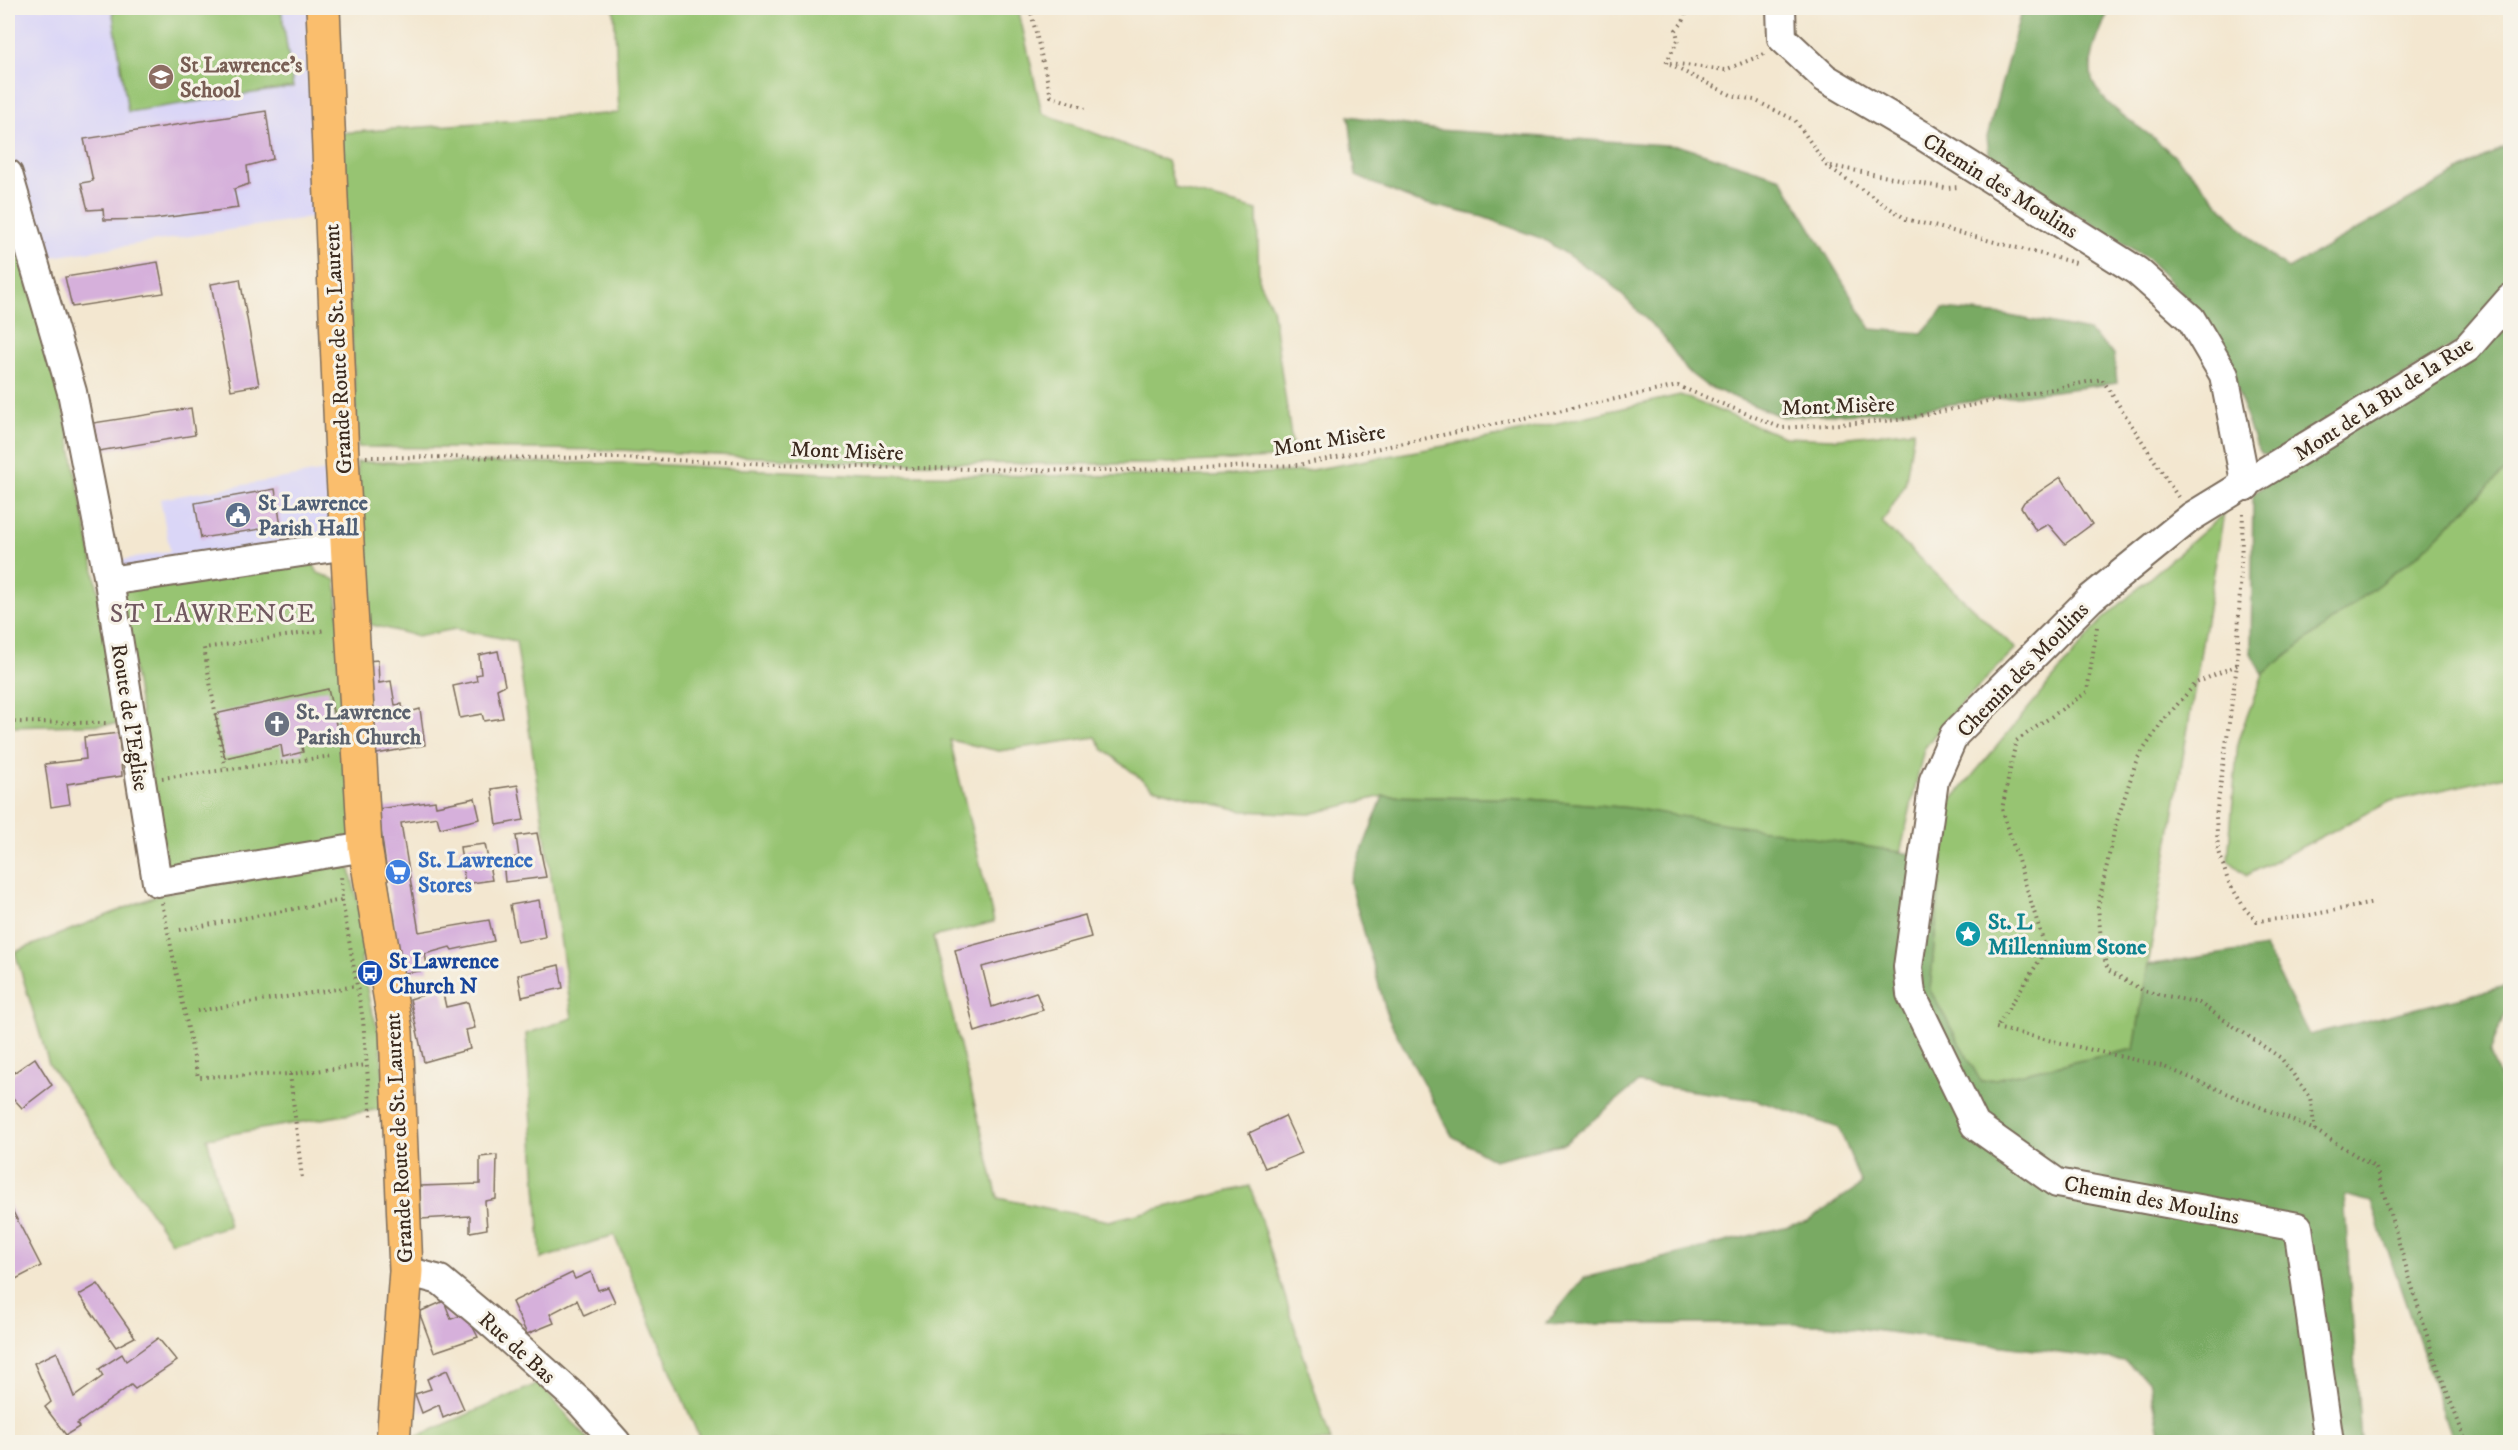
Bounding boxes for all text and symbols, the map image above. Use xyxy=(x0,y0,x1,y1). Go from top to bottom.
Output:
place label: St Lawrence's School xyxy=(180,52,303,104)
school or university icon: St Lawrence's School xyxy=(146,62,176,92)
street label: Chemin des Moulins xyxy=(1918,128,2083,245)
street label: Grande Route de St. Laurent xyxy=(318,223,359,475)
street label: Mont de la Bu de la Rue xyxy=(2289,331,2478,467)
street label: Mont Misère xyxy=(1781,391,1895,422)
street label: Mont Misère xyxy=(1271,418,1387,463)
street label: Mont Misère xyxy=(790,436,904,467)
place label: St Lawrence Parish Hall xyxy=(258,490,368,542)
public building icon: St Lawrence Parish Hall xyxy=(223,500,253,530)
street label: Chemin des Moulins xyxy=(1952,597,2095,743)
district label: ST LAWRENCE xyxy=(110,598,316,631)
street label: Route de l'Eglise xyxy=(105,642,154,793)
place label: St. Lawrence Parish Church xyxy=(296,699,422,751)
church icon: St. Lawrence Parish Church xyxy=(262,709,292,739)
place label: St. Lawrence Stores xyxy=(418,847,533,899)
supermarket icon: St. Lawrence Stores xyxy=(383,857,413,887)
place label: St. L Millennium Stone xyxy=(1988,909,2146,961)
place icon: St. L Millennium Stone xyxy=(1953,919,1983,949)
place label: St Lawrence Church N xyxy=(389,948,499,1000)
bus stop icon: St Lawrence Church N xyxy=(355,958,385,988)
street label: Grande Route de St. Laurent xyxy=(379,1012,420,1264)
street label: Chemin des Moulins xyxy=(2062,1170,2242,1231)
street label: Rue de Bas xyxy=(473,1306,561,1390)

